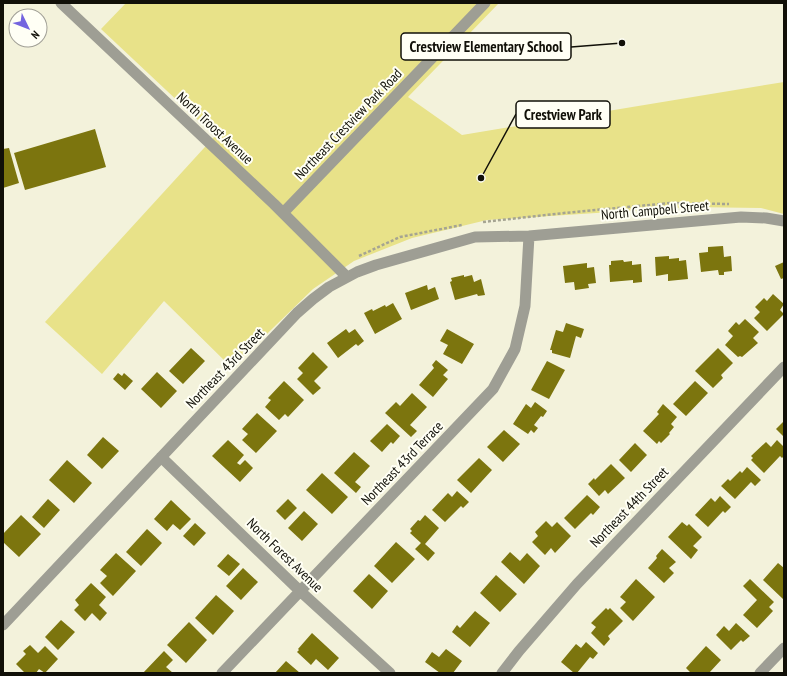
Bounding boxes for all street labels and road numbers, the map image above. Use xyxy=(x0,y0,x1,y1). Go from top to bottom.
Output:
street label: Northeast Crestview Park Road xyxy=(290,65,406,183)
street label: North Troost Avenue xyxy=(173,88,257,168)
street label: North Campbell Street xyxy=(600,196,710,224)
street label: Northeast 43rd Street xyxy=(182,324,268,412)
street label: Northeast 43rd Terrace xyxy=(357,417,447,509)
street label: Northeast 44th Street xyxy=(586,463,672,551)
street label: North Forest Avenue xyxy=(243,514,327,596)

